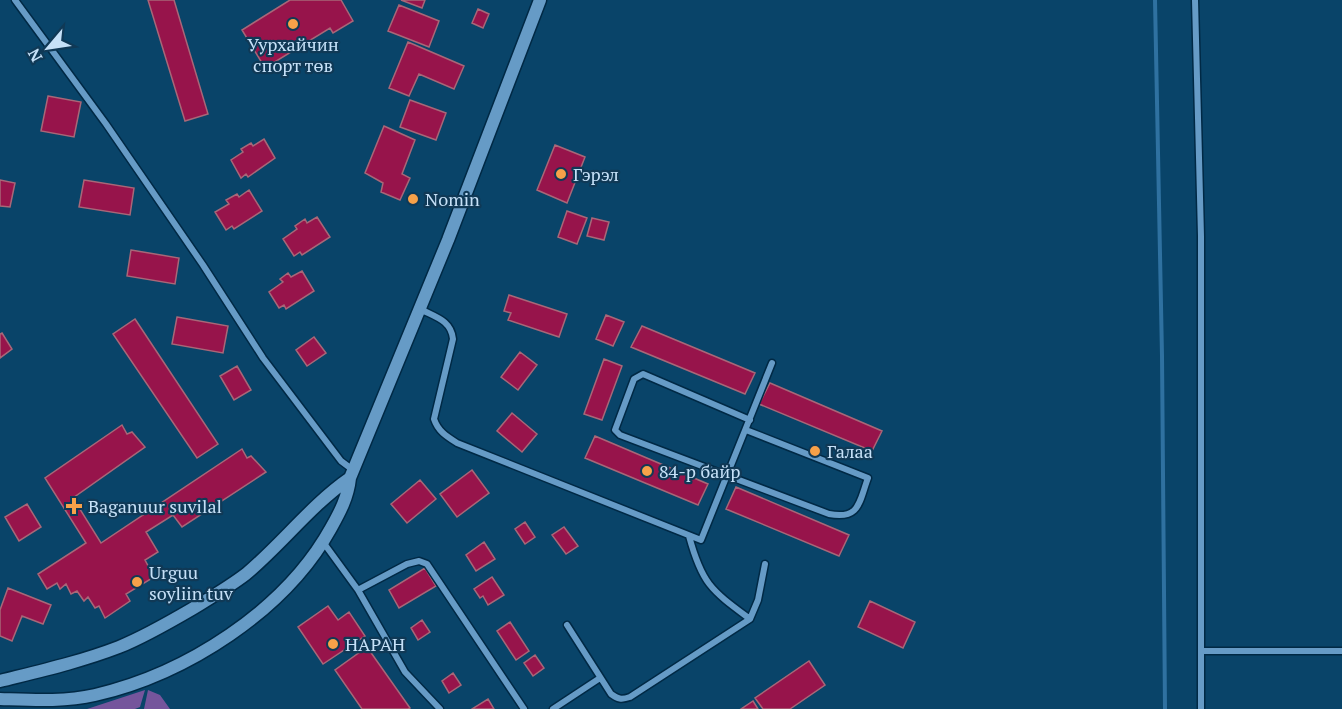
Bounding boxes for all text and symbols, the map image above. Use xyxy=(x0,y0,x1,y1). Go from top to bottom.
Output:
marker: Уурхайчин спорт төв xyxy=(286,17,300,31)
north arrow xyxy=(18,18,78,78)
place label: Уурхайчин спорт төв xyxy=(247,32,339,77)
text: N xyxy=(22,45,47,66)
place label: Гэрэл xyxy=(573,162,619,186)
marker: Гэрэл xyxy=(554,167,568,181)
place label: Nomin xyxy=(425,187,480,211)
marker: Nomin xyxy=(406,192,420,206)
place label: Галаа xyxy=(827,439,873,463)
marker: Галаа xyxy=(808,444,822,458)
place label: 84-р байр xyxy=(659,459,740,483)
marker: 84-р байр xyxy=(640,464,654,478)
place label: Baganuur suvilal xyxy=(88,494,222,518)
marker: Baganuur suvilal xyxy=(65,497,83,515)
place label: Urguu soyliin tuv xyxy=(149,560,234,605)
marker: Urguu soyliin tuv xyxy=(130,575,144,589)
place label: НАРАН xyxy=(345,632,405,656)
marker: НАРАН xyxy=(326,637,340,651)

